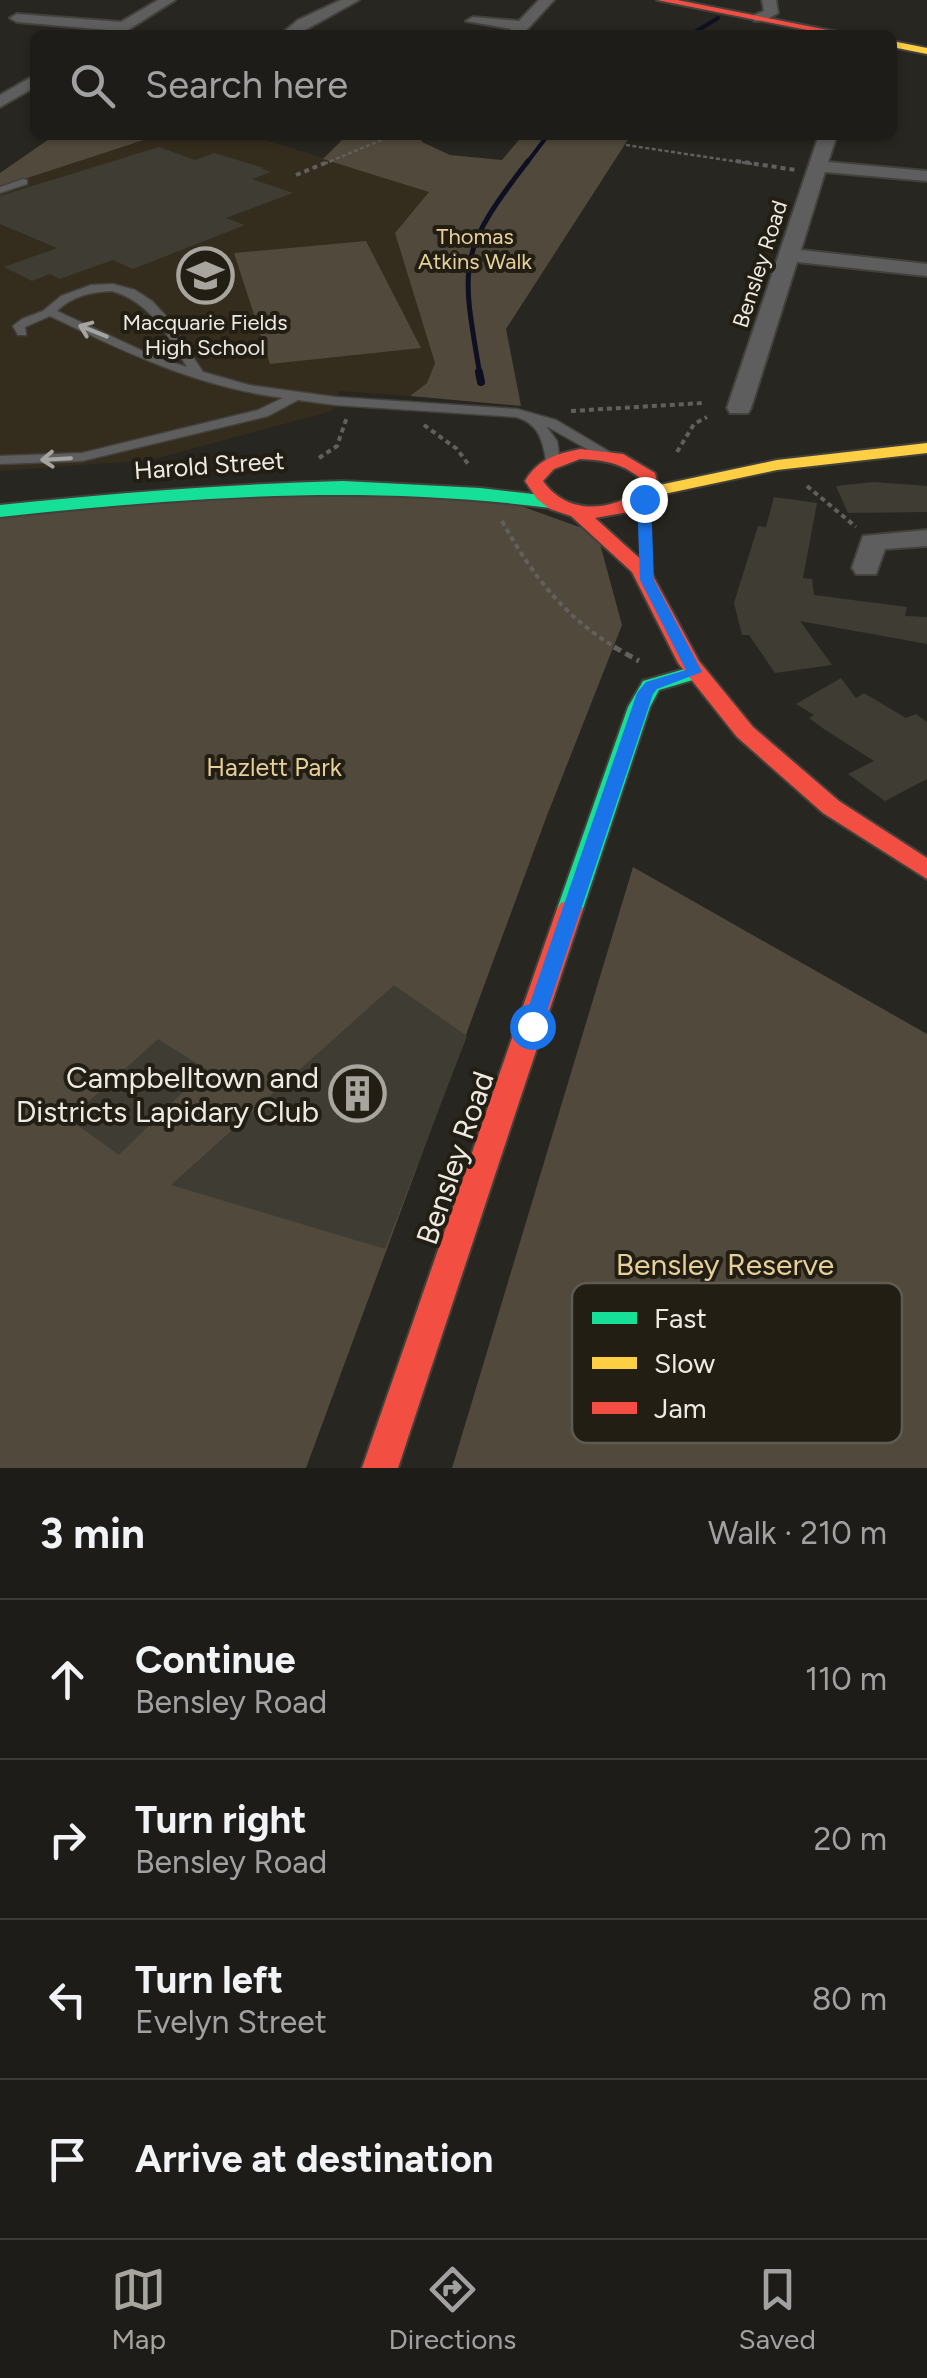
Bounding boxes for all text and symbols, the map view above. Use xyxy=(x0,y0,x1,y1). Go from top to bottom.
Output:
search box xyxy=(30,30,897,140)
icon: search xyxy=(65,58,120,113)
text: Search here xyxy=(145,62,348,108)
street label: Bensley Road xyxy=(727,197,793,331)
park label: Thomas Atkins Walk xyxy=(418,223,532,275)
school or university icon: Macquarie Fields High School xyxy=(175,245,235,305)
place label: Macquarie Fields High School xyxy=(123,309,287,361)
one-way arrow xyxy=(78,320,109,338)
street label: Harold Street xyxy=(133,445,285,485)
one-way arrow xyxy=(40,450,72,469)
route end xyxy=(622,477,668,523)
park label: Hazlett Park xyxy=(206,752,343,782)
route start xyxy=(510,1004,556,1050)
place label: Campbelltown and Districts Lapidary Club xyxy=(16,1059,319,1130)
building icon: Campbelltown and Districts Lapidary Club xyxy=(328,1064,388,1124)
street label: Bensley Road xyxy=(408,1067,502,1249)
park label: Bensley Reserve xyxy=(616,1246,834,1283)
legend xyxy=(572,1283,902,1443)
text: Fast xyxy=(654,1301,707,1335)
text: Slow xyxy=(654,1346,715,1380)
text: Jam xyxy=(654,1391,707,1425)
text: 3 min xyxy=(40,1508,145,1559)
text: Walk · 210 m xyxy=(708,1514,887,1552)
text: Continue xyxy=(135,1637,296,1683)
icon: ahead xyxy=(40,1652,95,1707)
text: 110 m xyxy=(805,1660,887,1698)
text: Bensley Road xyxy=(135,1683,327,1721)
text: Turn right xyxy=(135,1797,307,1843)
icon: right xyxy=(40,1812,95,1867)
text: 20 m xyxy=(813,1820,887,1858)
text: Bensley Road xyxy=(135,1843,327,1881)
text: Turn left xyxy=(135,1957,283,2003)
icon: left xyxy=(40,1972,95,2027)
text: 80 m xyxy=(812,1980,887,2018)
text: Evelyn Street xyxy=(135,2003,327,2041)
icon: arrive xyxy=(40,2132,95,2187)
text: Arrive at destination xyxy=(135,2136,493,2182)
tab: Map xyxy=(111,2262,166,2356)
tab: Directions xyxy=(389,2262,516,2356)
tab: Saved xyxy=(739,2262,816,2356)

